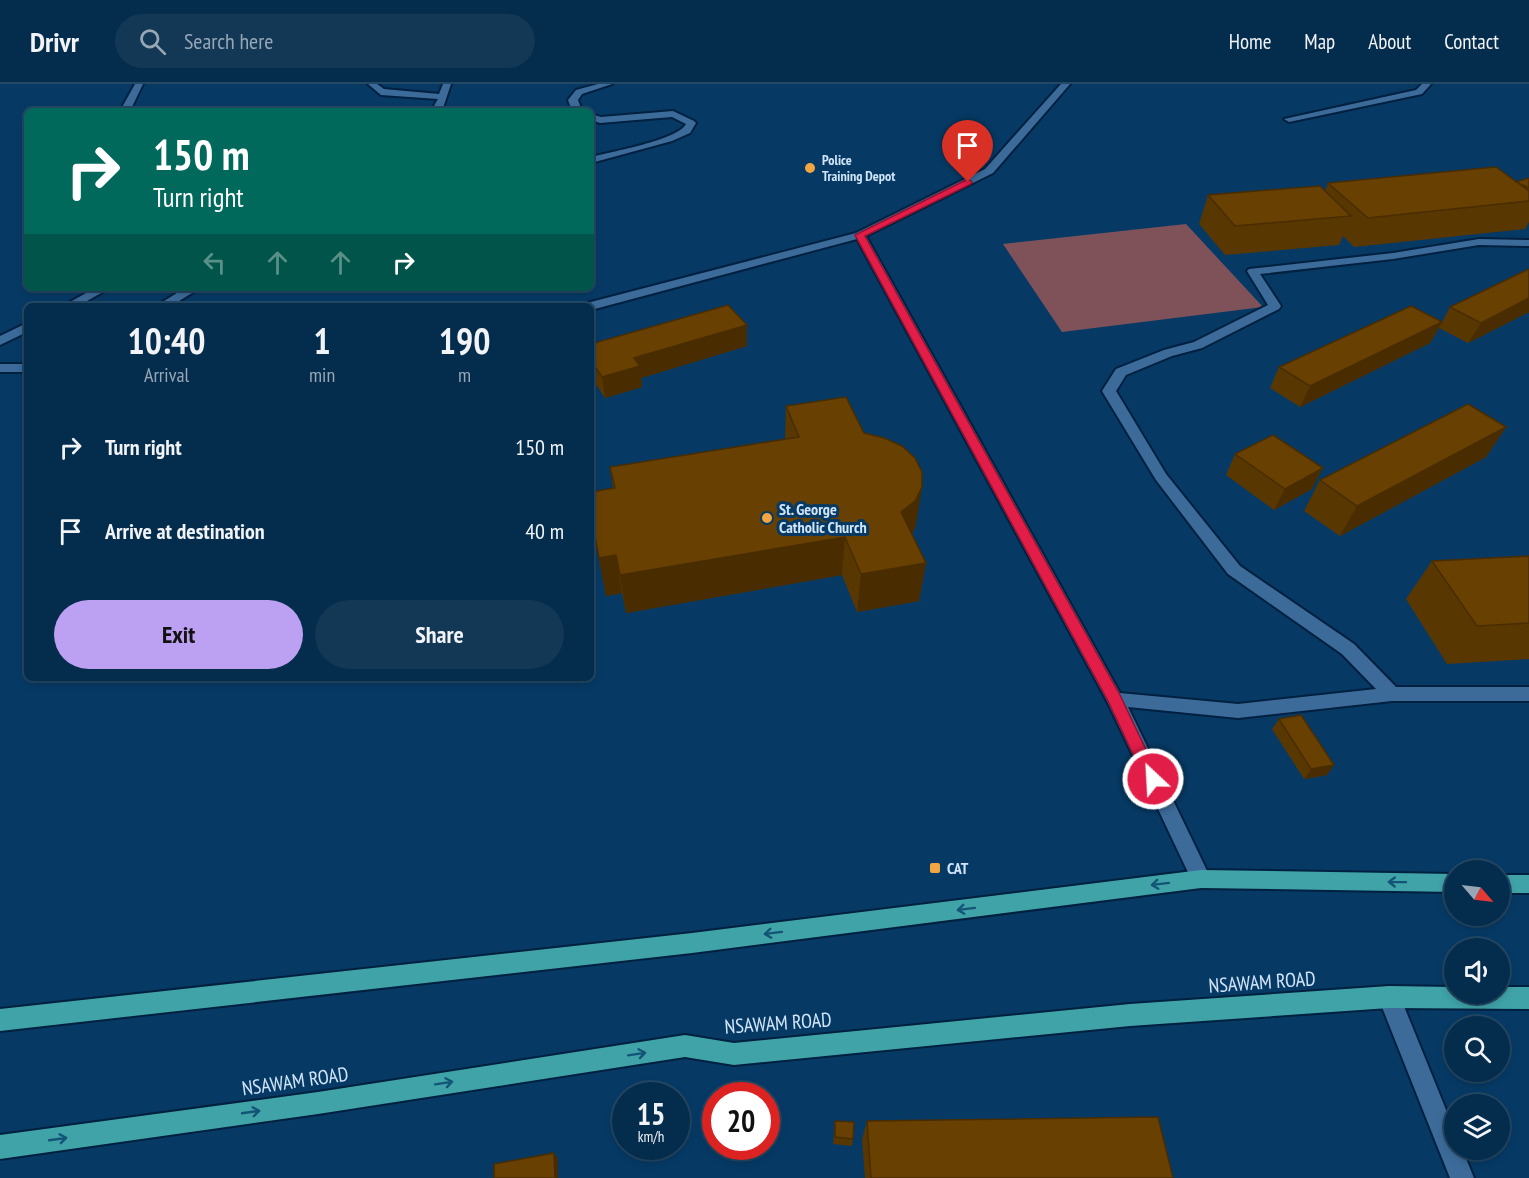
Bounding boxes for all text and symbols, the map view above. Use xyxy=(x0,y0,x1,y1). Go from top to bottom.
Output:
search box xyxy=(115,14,535,68)
text: Drivr xyxy=(30,23,79,60)
icon: search xyxy=(136,25,169,58)
text: Search here xyxy=(184,27,273,55)
text: Home xyxy=(1229,28,1271,55)
text: Map xyxy=(1304,28,1335,55)
text: About xyxy=(1368,28,1411,55)
text: Contact xyxy=(1444,28,1499,55)
pin xyxy=(942,120,993,182)
text: 150 m xyxy=(153,127,250,182)
icon: arrive xyxy=(951,129,984,162)
icon: right xyxy=(54,132,132,210)
place label: Police Training Depot xyxy=(822,151,895,185)
marker: Police Training Depot xyxy=(803,161,817,175)
text: Turn right xyxy=(153,180,244,214)
icon: left xyxy=(198,246,231,279)
icon: ahead xyxy=(261,246,294,279)
icon: ahead xyxy=(324,246,357,279)
icon: right xyxy=(387,246,420,279)
text: 10:40 xyxy=(128,317,205,364)
text: 1 xyxy=(313,317,331,364)
text: 190 xyxy=(439,317,490,364)
text: Arrival xyxy=(144,362,189,388)
text: min xyxy=(309,362,335,388)
text: m xyxy=(458,362,471,388)
icon: right xyxy=(54,431,87,464)
text: Turn right xyxy=(105,433,182,461)
text: 150 m xyxy=(515,433,564,461)
place label: St. George Catholic Church xyxy=(779,499,867,537)
marker: St. George Catholic Church xyxy=(760,511,774,525)
icon: arrive xyxy=(54,515,87,548)
text: Arrive at destination xyxy=(105,517,265,545)
text: 40 m xyxy=(525,517,564,545)
button: Exit xyxy=(54,600,303,669)
button: Share xyxy=(315,600,564,669)
position arrow xyxy=(1121,747,1185,811)
place label: CAT xyxy=(947,858,969,878)
north arrow xyxy=(1444,860,1510,926)
map controls xyxy=(1444,860,1510,1160)
marker: CAT xyxy=(928,861,942,875)
one-way arrow xyxy=(1387,876,1407,888)
one-way arrow xyxy=(1150,879,1170,890)
one-way arrow xyxy=(957,904,977,915)
one-way arrow xyxy=(763,928,783,939)
button: sound xyxy=(1444,938,1510,1004)
street label: NSAWAM ROAD xyxy=(1208,965,1316,999)
street label: NSAWAM ROAD xyxy=(724,1006,832,1040)
button: search xyxy=(1444,1016,1510,1082)
one-way arrow xyxy=(626,1048,646,1059)
street label: NSAWAM ROAD xyxy=(240,1061,350,1101)
one-way arrow xyxy=(434,1078,453,1089)
speed limit sign: 20 xyxy=(702,1082,780,1160)
text: 15 xyxy=(637,1094,665,1133)
button: layers xyxy=(1444,1094,1510,1160)
one-way arrow xyxy=(241,1106,261,1117)
text: km/h xyxy=(638,1127,664,1146)
one-way arrow xyxy=(48,1133,67,1144)

